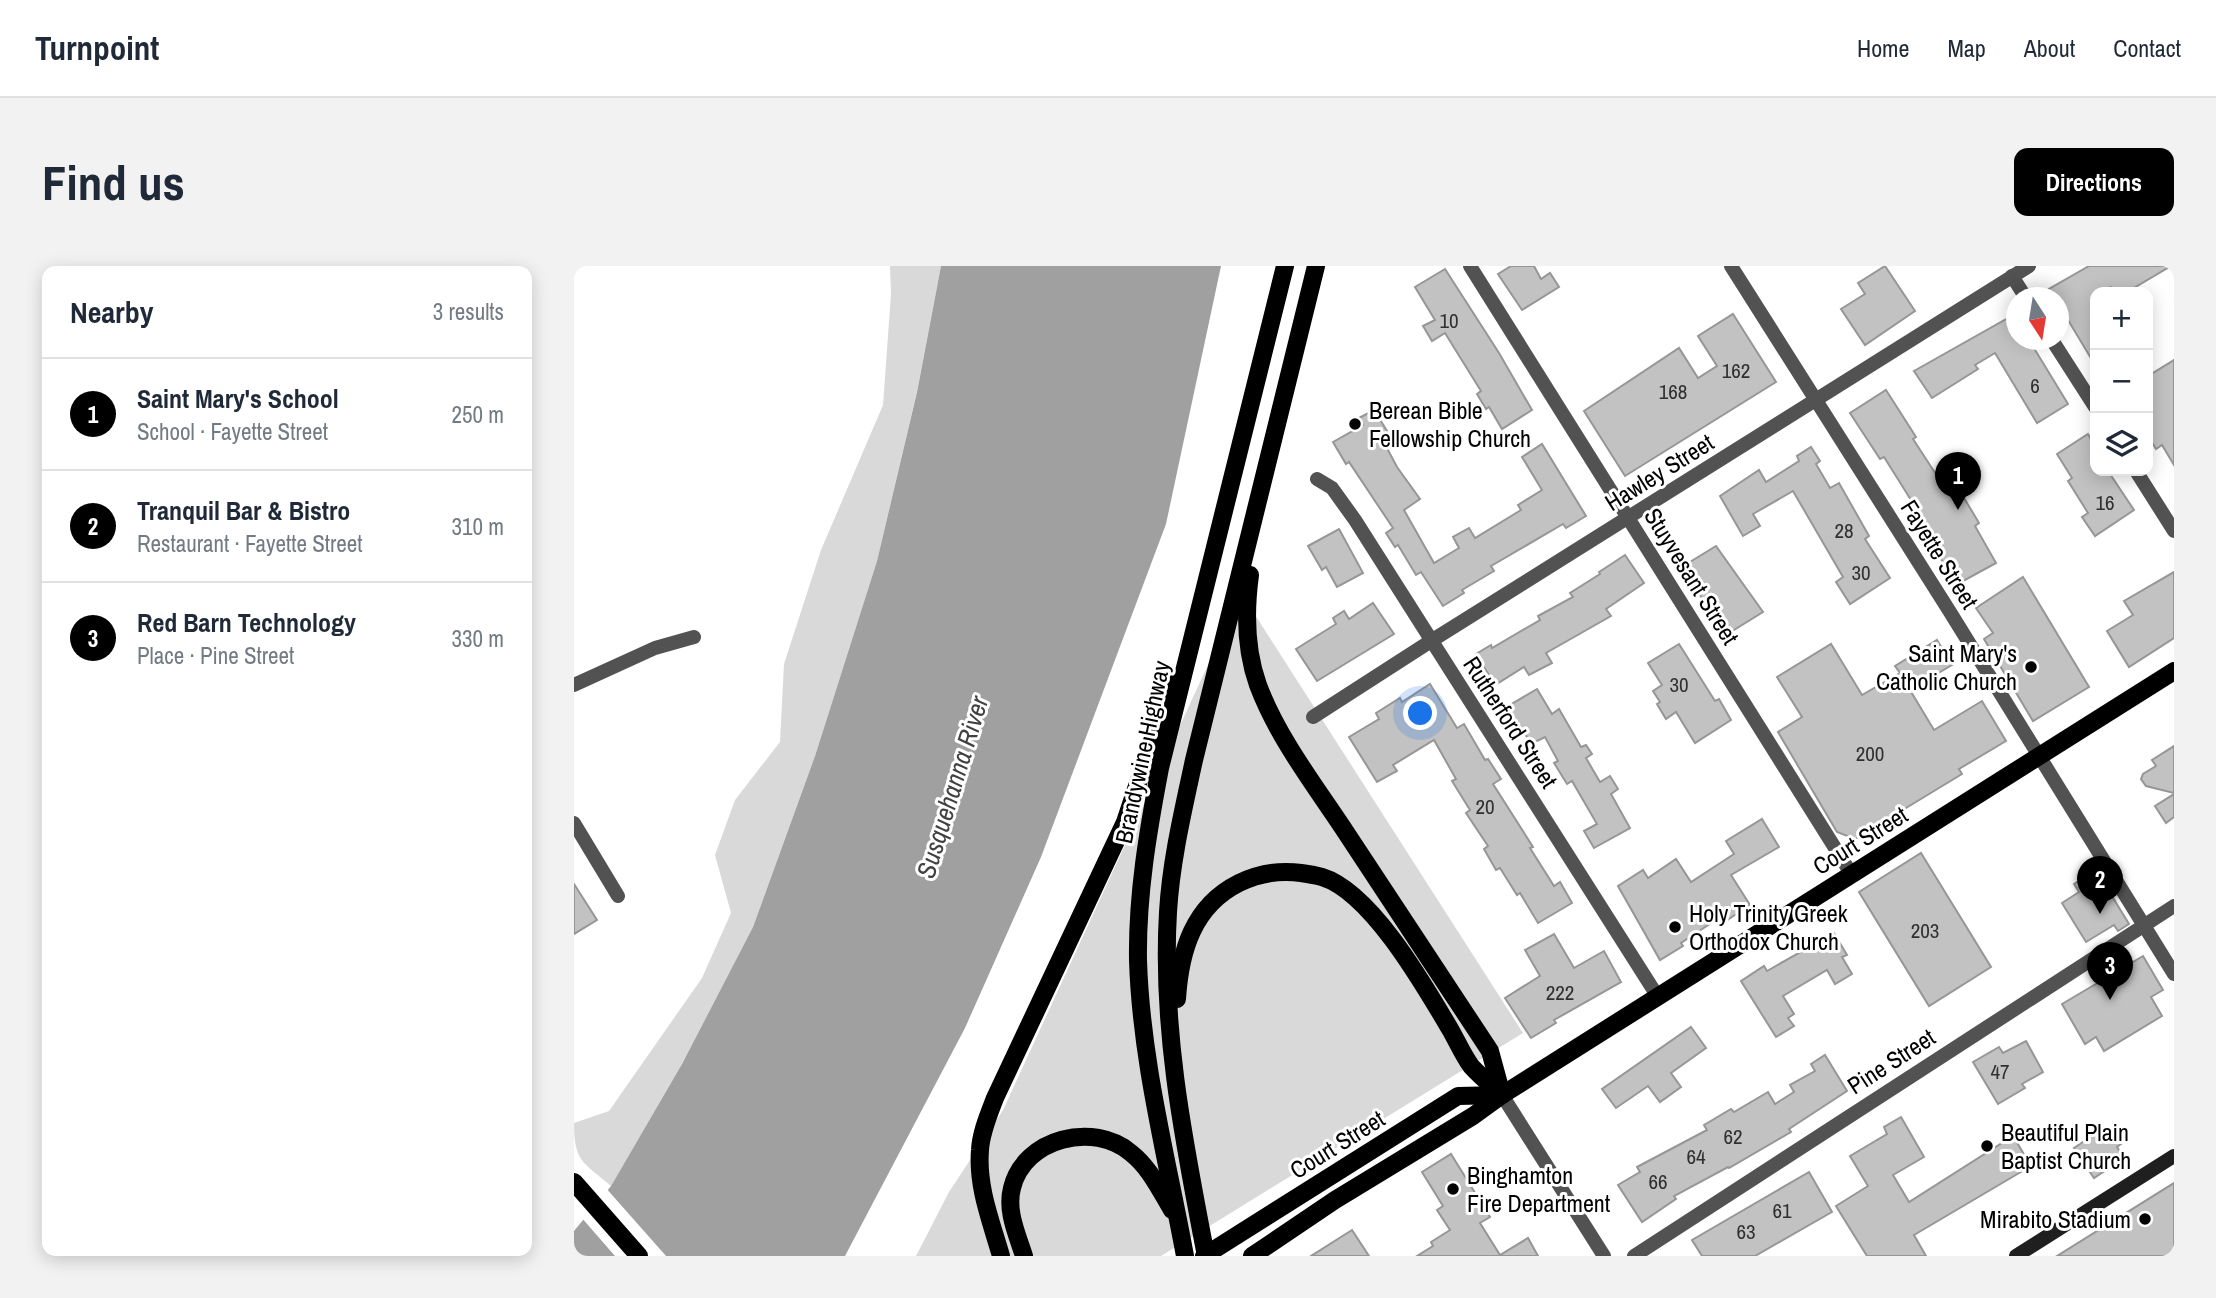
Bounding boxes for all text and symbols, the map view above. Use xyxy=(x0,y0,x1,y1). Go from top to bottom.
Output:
text: Turnpoint xyxy=(35,26,159,70)
text: Home xyxy=(1857,32,1909,64)
text: Map xyxy=(1947,32,1986,64)
text: About xyxy=(2024,32,2075,64)
text: Contact xyxy=(2113,32,2181,64)
button: Directions xyxy=(2014,148,2174,216)
text: Find us xyxy=(42,149,185,215)
north arrow xyxy=(2006,287,2069,350)
map controls xyxy=(2090,287,2153,476)
button: + xyxy=(2090,287,2153,350)
text: Nearby xyxy=(70,292,153,332)
text: 3 results xyxy=(433,296,504,327)
house number: 10 xyxy=(1439,306,1459,335)
button: − xyxy=(2090,350,2153,413)
house number: 162 xyxy=(1722,356,1750,385)
house number: 6 xyxy=(2030,371,2040,400)
house number: 168 xyxy=(1659,377,1687,406)
text: Saint Mary's School xyxy=(137,381,339,416)
place label: Berean Bible Fellowship Church xyxy=(1369,394,1531,454)
text: 1 xyxy=(88,399,98,430)
text: 250 m xyxy=(452,399,504,430)
button: layers xyxy=(2090,413,2153,476)
text: School · Fayette Street xyxy=(137,416,328,447)
marker: Berean Bible Fellowship Church xyxy=(1347,416,1363,432)
street label: Hawley Street xyxy=(1599,426,1720,518)
pin: 1 xyxy=(1935,452,1981,510)
house number: 16 xyxy=(2095,488,2115,517)
text: Tranquil Bar & Bistro xyxy=(137,493,350,528)
street label: Fayette Street xyxy=(1894,494,1986,615)
street label: Stuyvesant Street xyxy=(1637,502,1747,651)
text: 2 xyxy=(88,511,98,542)
text: 310 m xyxy=(452,511,504,542)
house number: 28 xyxy=(1834,516,1854,545)
text: Restaurant · Fayette Street xyxy=(137,528,363,559)
house number: 30 xyxy=(1851,558,1871,587)
text: Red Barn Technology xyxy=(137,605,356,640)
text: 3 xyxy=(88,623,98,654)
text: 330 m xyxy=(452,623,504,654)
place label: Saint Mary's Catholic Church xyxy=(1876,637,2017,697)
text: Place · Pine Street xyxy=(137,640,294,671)
street label: Rutherford Street xyxy=(1456,650,1566,794)
street label: Brandywine Highway xyxy=(1107,658,1177,846)
marker: Saint Mary's Catholic Church xyxy=(2023,659,2039,675)
house number: 30 xyxy=(1669,670,1689,699)
water label: Susquehanna River xyxy=(908,691,997,882)
your location xyxy=(1403,696,1437,730)
house number: 200 xyxy=(1856,739,1884,768)
house number: 20 xyxy=(1475,792,1495,821)
street label: Court Street xyxy=(1807,798,1914,882)
pin: 2 xyxy=(2077,856,2123,914)
place label: Holy Trinity Greek Orthodox Church xyxy=(1689,897,1848,957)
house number: 203 xyxy=(1911,916,1939,945)
marker: Holy Trinity Greek Orthodox Church xyxy=(1667,919,1683,935)
pin: 3 xyxy=(2087,942,2133,1000)
house number: 222 xyxy=(1546,978,1574,1007)
street label: Pine Street xyxy=(1841,1020,1941,1101)
house number: 47 xyxy=(1990,1057,2010,1086)
street label: Court Street xyxy=(1284,1102,1391,1186)
place label: Beautiful Plain Baptist Church xyxy=(2001,1116,2131,1176)
house number: 62 xyxy=(1723,1122,1743,1151)
marker: Beautiful Plain Baptist Church xyxy=(1979,1138,1995,1154)
house number: 64 xyxy=(1686,1142,1706,1171)
place label: Binghamton Fire Department xyxy=(1467,1159,1611,1219)
house number: 66 xyxy=(1648,1167,1668,1196)
marker: Binghamton Fire Department xyxy=(1445,1181,1461,1197)
house number: 61 xyxy=(1772,1196,1792,1225)
place label: Mirabito Stadium xyxy=(1980,1203,2131,1235)
marker: Mirabito Stadium xyxy=(2137,1211,2153,1227)
house number: 63 xyxy=(1736,1217,1756,1246)

